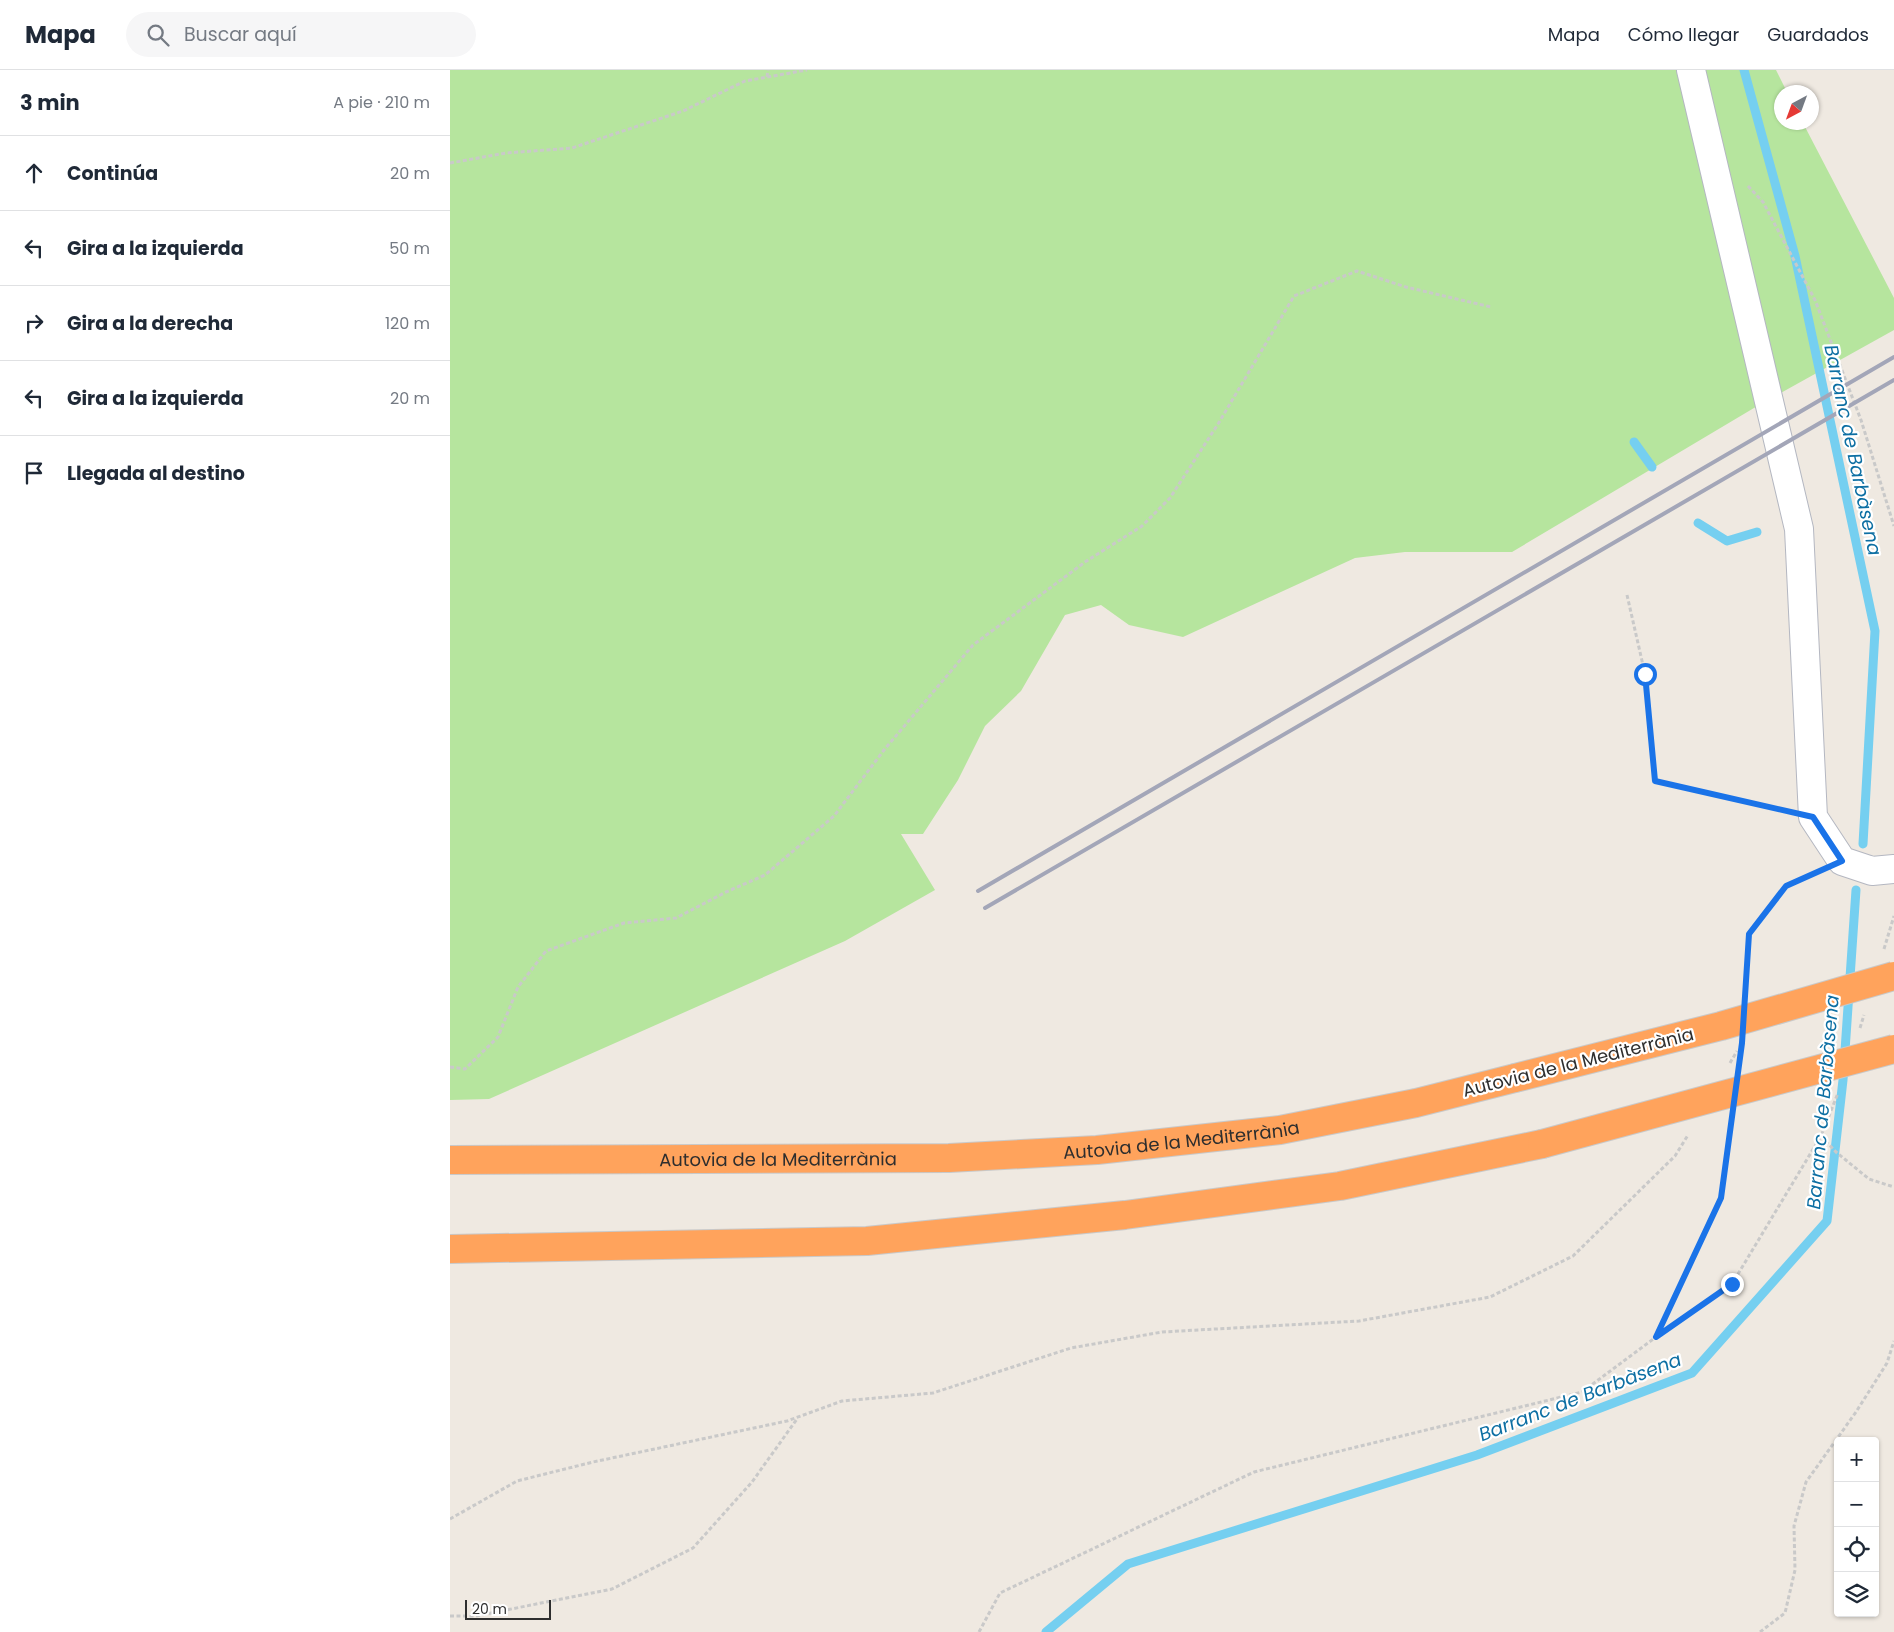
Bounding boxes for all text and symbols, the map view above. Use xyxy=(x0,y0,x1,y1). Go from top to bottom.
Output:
search box xyxy=(126,12,476,57)
text: Mapa xyxy=(25,18,96,51)
icon: search xyxy=(144,21,172,49)
text: Buscar aquí xyxy=(184,21,297,48)
text: Mapa xyxy=(1548,22,1600,47)
text: Cómo llegar xyxy=(1628,22,1739,47)
text: Guardados xyxy=(1767,22,1869,47)
north arrow xyxy=(1774,85,1819,130)
text: 3 min xyxy=(20,88,80,117)
text: A pie · 210 m xyxy=(333,91,430,114)
icon: ahead xyxy=(20,159,48,187)
text: Continúa xyxy=(67,160,158,187)
text: 20 m xyxy=(390,162,430,185)
icon: left xyxy=(20,234,48,262)
text: Gira a la izquierda xyxy=(67,235,244,262)
text: 50 m xyxy=(389,237,430,260)
icon: right xyxy=(20,309,48,337)
text: Gira a la derecha xyxy=(67,310,233,337)
text: 120 m xyxy=(385,312,430,335)
water label: Barranc de Barbàsena xyxy=(1817,342,1889,558)
icon: left xyxy=(20,384,48,412)
text: Gira a la izquierda xyxy=(67,385,244,412)
text: 20 m xyxy=(390,387,430,410)
icon: arrive xyxy=(20,459,48,487)
text: Llegada al destino xyxy=(67,460,245,487)
route start xyxy=(1634,663,1657,686)
water label: Barranc de Barbàsena xyxy=(1800,994,1846,1210)
street label: Autovia de la Mediterrània xyxy=(1460,1021,1696,1103)
street label: Autovia de la Mediterrània xyxy=(1062,1114,1302,1164)
street label: Autovia de la Mediterrània xyxy=(659,1146,897,1172)
route end xyxy=(1721,1273,1744,1296)
water label: Barranc de Barbàsena xyxy=(1475,1346,1685,1448)
map controls xyxy=(1834,1437,1879,1617)
button: + xyxy=(1834,1437,1879,1482)
button: − xyxy=(1834,1482,1879,1527)
button: locate xyxy=(1834,1527,1879,1572)
button: layers xyxy=(1834,1572,1879,1617)
scale bar xyxy=(465,1597,551,1620)
text: 20 m xyxy=(472,1599,507,1619)

